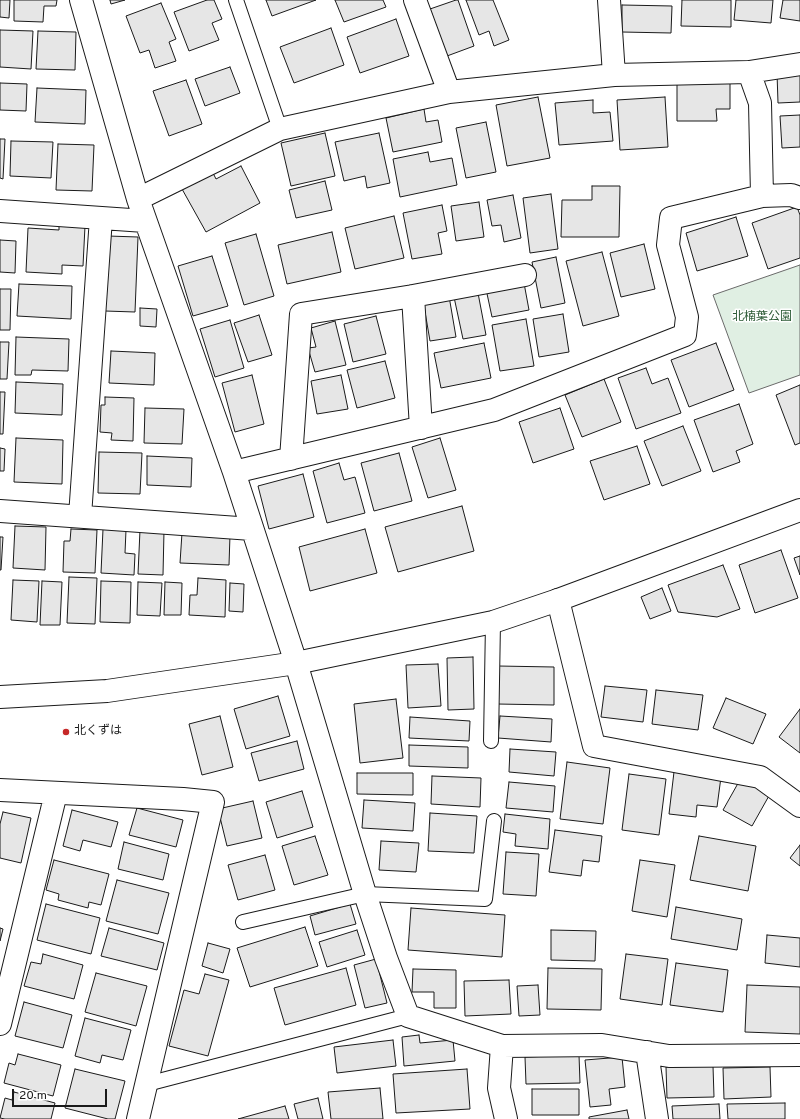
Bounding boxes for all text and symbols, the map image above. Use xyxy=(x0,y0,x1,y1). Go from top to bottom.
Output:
park label: 北楠葉公園 xyxy=(732,311,792,325)
place label: 北くずは xyxy=(74,725,122,739)
marker: 北くずは xyxy=(61,727,71,737)
scale bar xyxy=(14,1081,109,1107)
text: 20 m xyxy=(19,1088,47,1104)

